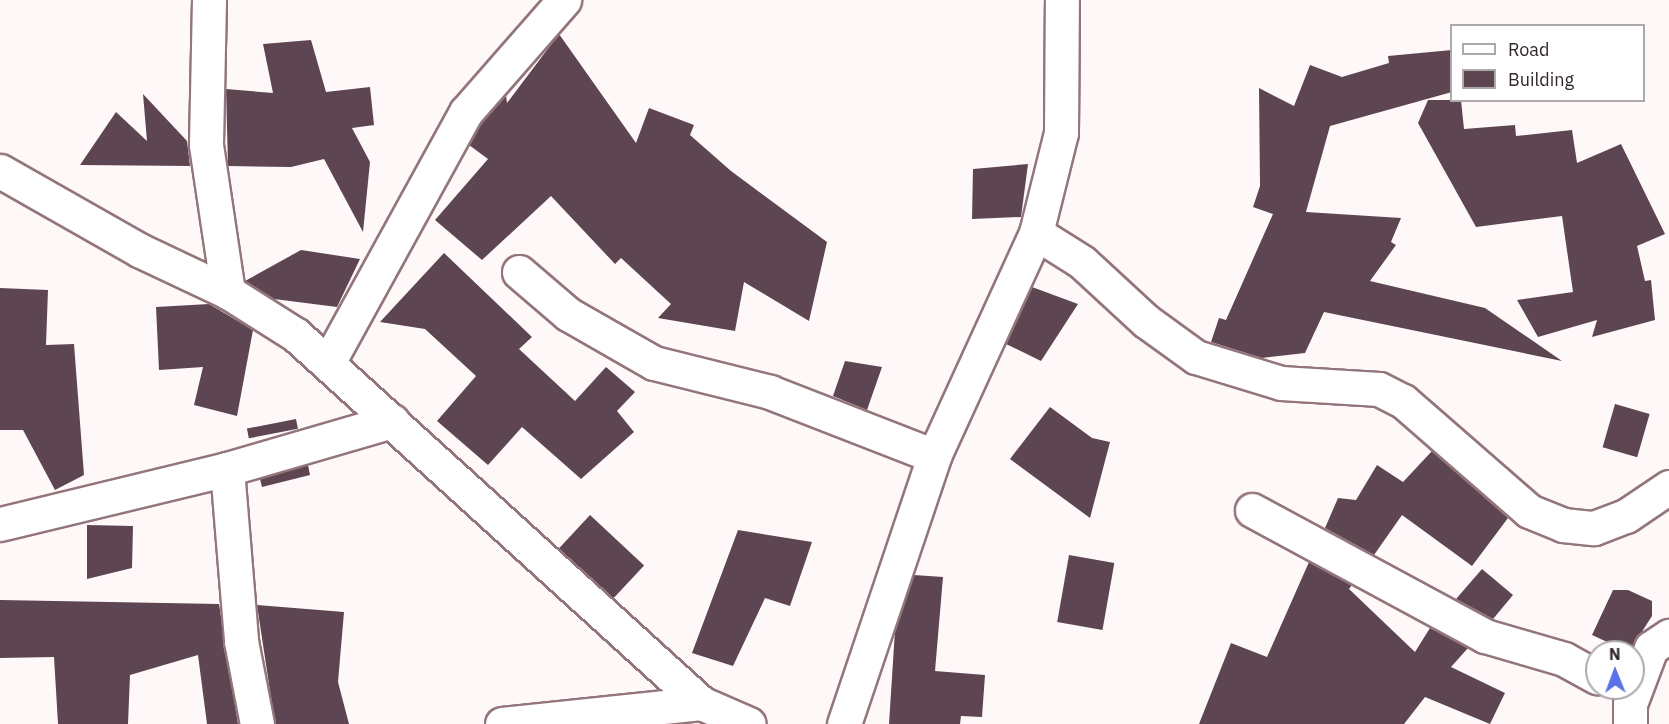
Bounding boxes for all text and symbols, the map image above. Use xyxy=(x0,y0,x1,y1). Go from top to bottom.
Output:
legend xyxy=(1450,24,1645,102)
text: Road xyxy=(1508,38,1549,61)
text: Building xyxy=(1508,68,1574,91)
north arrow xyxy=(1585,640,1645,700)
text: N xyxy=(1609,644,1621,664)

